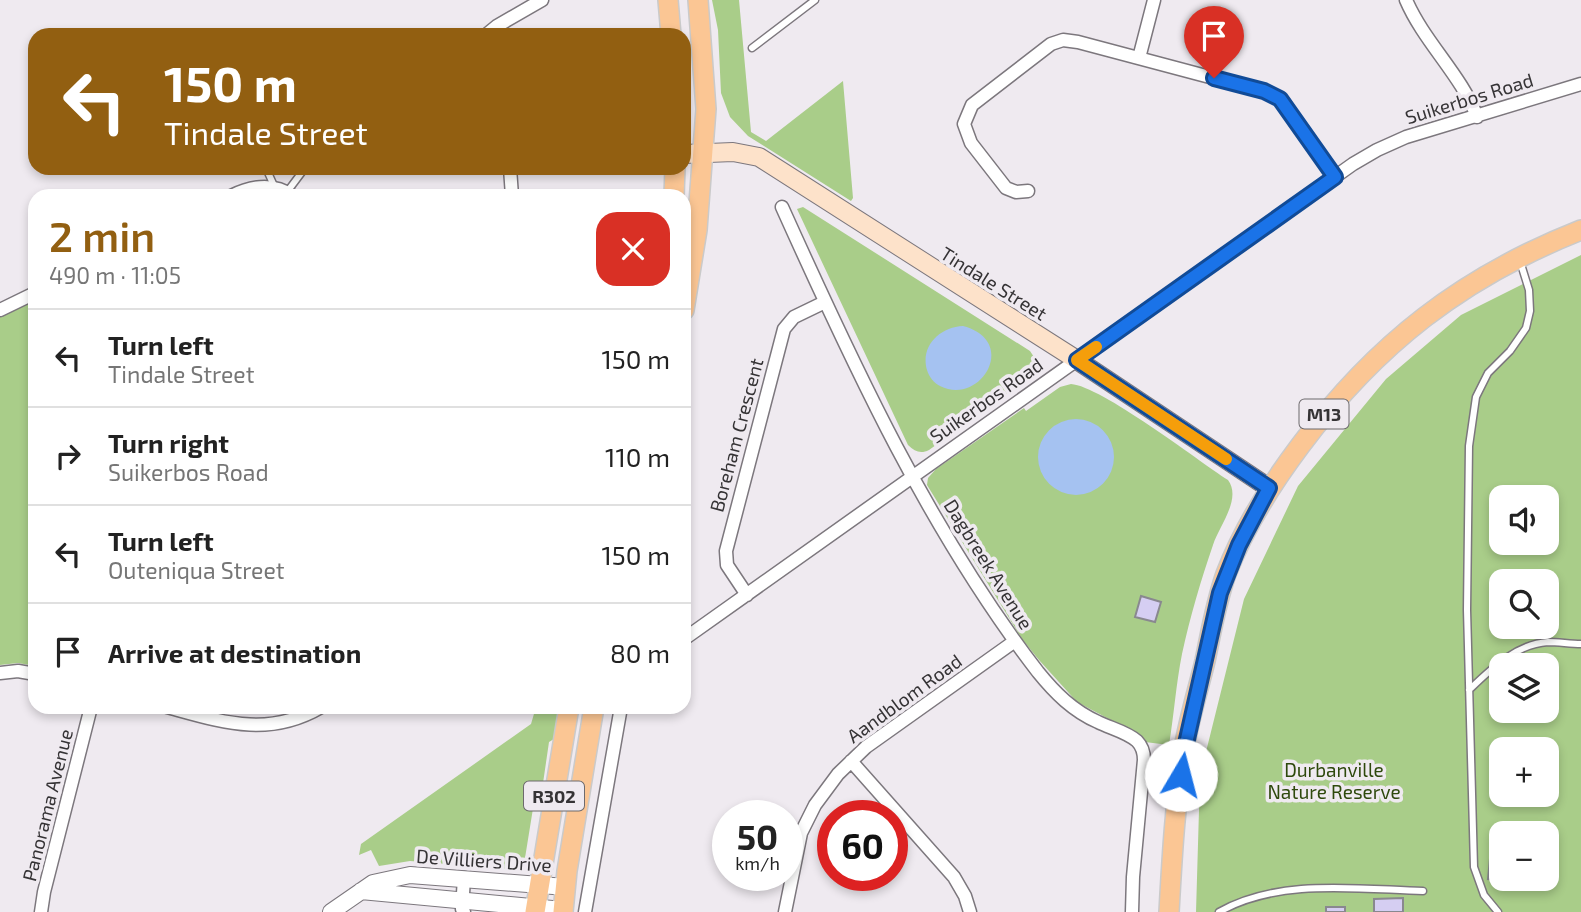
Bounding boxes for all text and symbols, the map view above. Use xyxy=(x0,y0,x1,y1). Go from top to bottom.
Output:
pin xyxy=(1184,6,1244,78)
icon: arrive xyxy=(1195,17,1233,55)
text: 150 m xyxy=(164,53,297,112)
icon: left xyxy=(49,56,140,147)
street label: Suikerbos Road xyxy=(1402,68,1536,128)
text: Tindale Street xyxy=(164,113,368,151)
text: 2 min xyxy=(49,210,155,260)
button: close xyxy=(596,212,670,286)
street label: Tindale Street xyxy=(937,241,1051,325)
text: 490 m · 11:05 xyxy=(49,261,181,289)
text: Turn left xyxy=(108,329,214,360)
icon: left xyxy=(49,339,87,377)
text: 150 m xyxy=(601,343,670,374)
street label: Suikerbos Road xyxy=(925,353,1047,447)
street label: Boreham Crescent xyxy=(704,356,768,514)
text: Tindale Street xyxy=(108,360,254,388)
road number: M13 xyxy=(1300,400,1348,428)
text: Turn right xyxy=(108,427,229,458)
icon: right xyxy=(49,437,87,475)
text: 110 m xyxy=(605,441,670,472)
text: Suikerbos Road xyxy=(108,458,269,486)
map controls xyxy=(1489,485,1559,891)
button: sound xyxy=(1489,485,1559,555)
street label: Dagbreek Avenue xyxy=(940,495,1038,633)
text: Turn left xyxy=(108,525,214,556)
icon: left xyxy=(49,535,87,573)
text: 150 m xyxy=(601,539,670,570)
text: Outeniqua Street xyxy=(108,556,285,584)
button: search xyxy=(1489,569,1559,639)
icon: arrive xyxy=(49,633,87,671)
text: Arrive at destination xyxy=(108,637,361,668)
text: 80 m xyxy=(610,637,670,668)
street label: Aandblom Road xyxy=(842,649,966,747)
button: layers xyxy=(1489,653,1559,723)
street label: Panorama Avenue xyxy=(17,727,77,883)
button: + xyxy=(1489,737,1559,807)
position arrow xyxy=(1144,738,1218,812)
park label: Durbanville Nature Reserve xyxy=(1267,758,1401,803)
road number: R302 xyxy=(524,782,584,810)
speed limit sign: 60 xyxy=(817,800,908,891)
text: 50 xyxy=(737,815,778,857)
button: − xyxy=(1489,821,1559,891)
street label: De Villiers Drive xyxy=(416,844,552,876)
text: km/h xyxy=(735,852,780,874)

